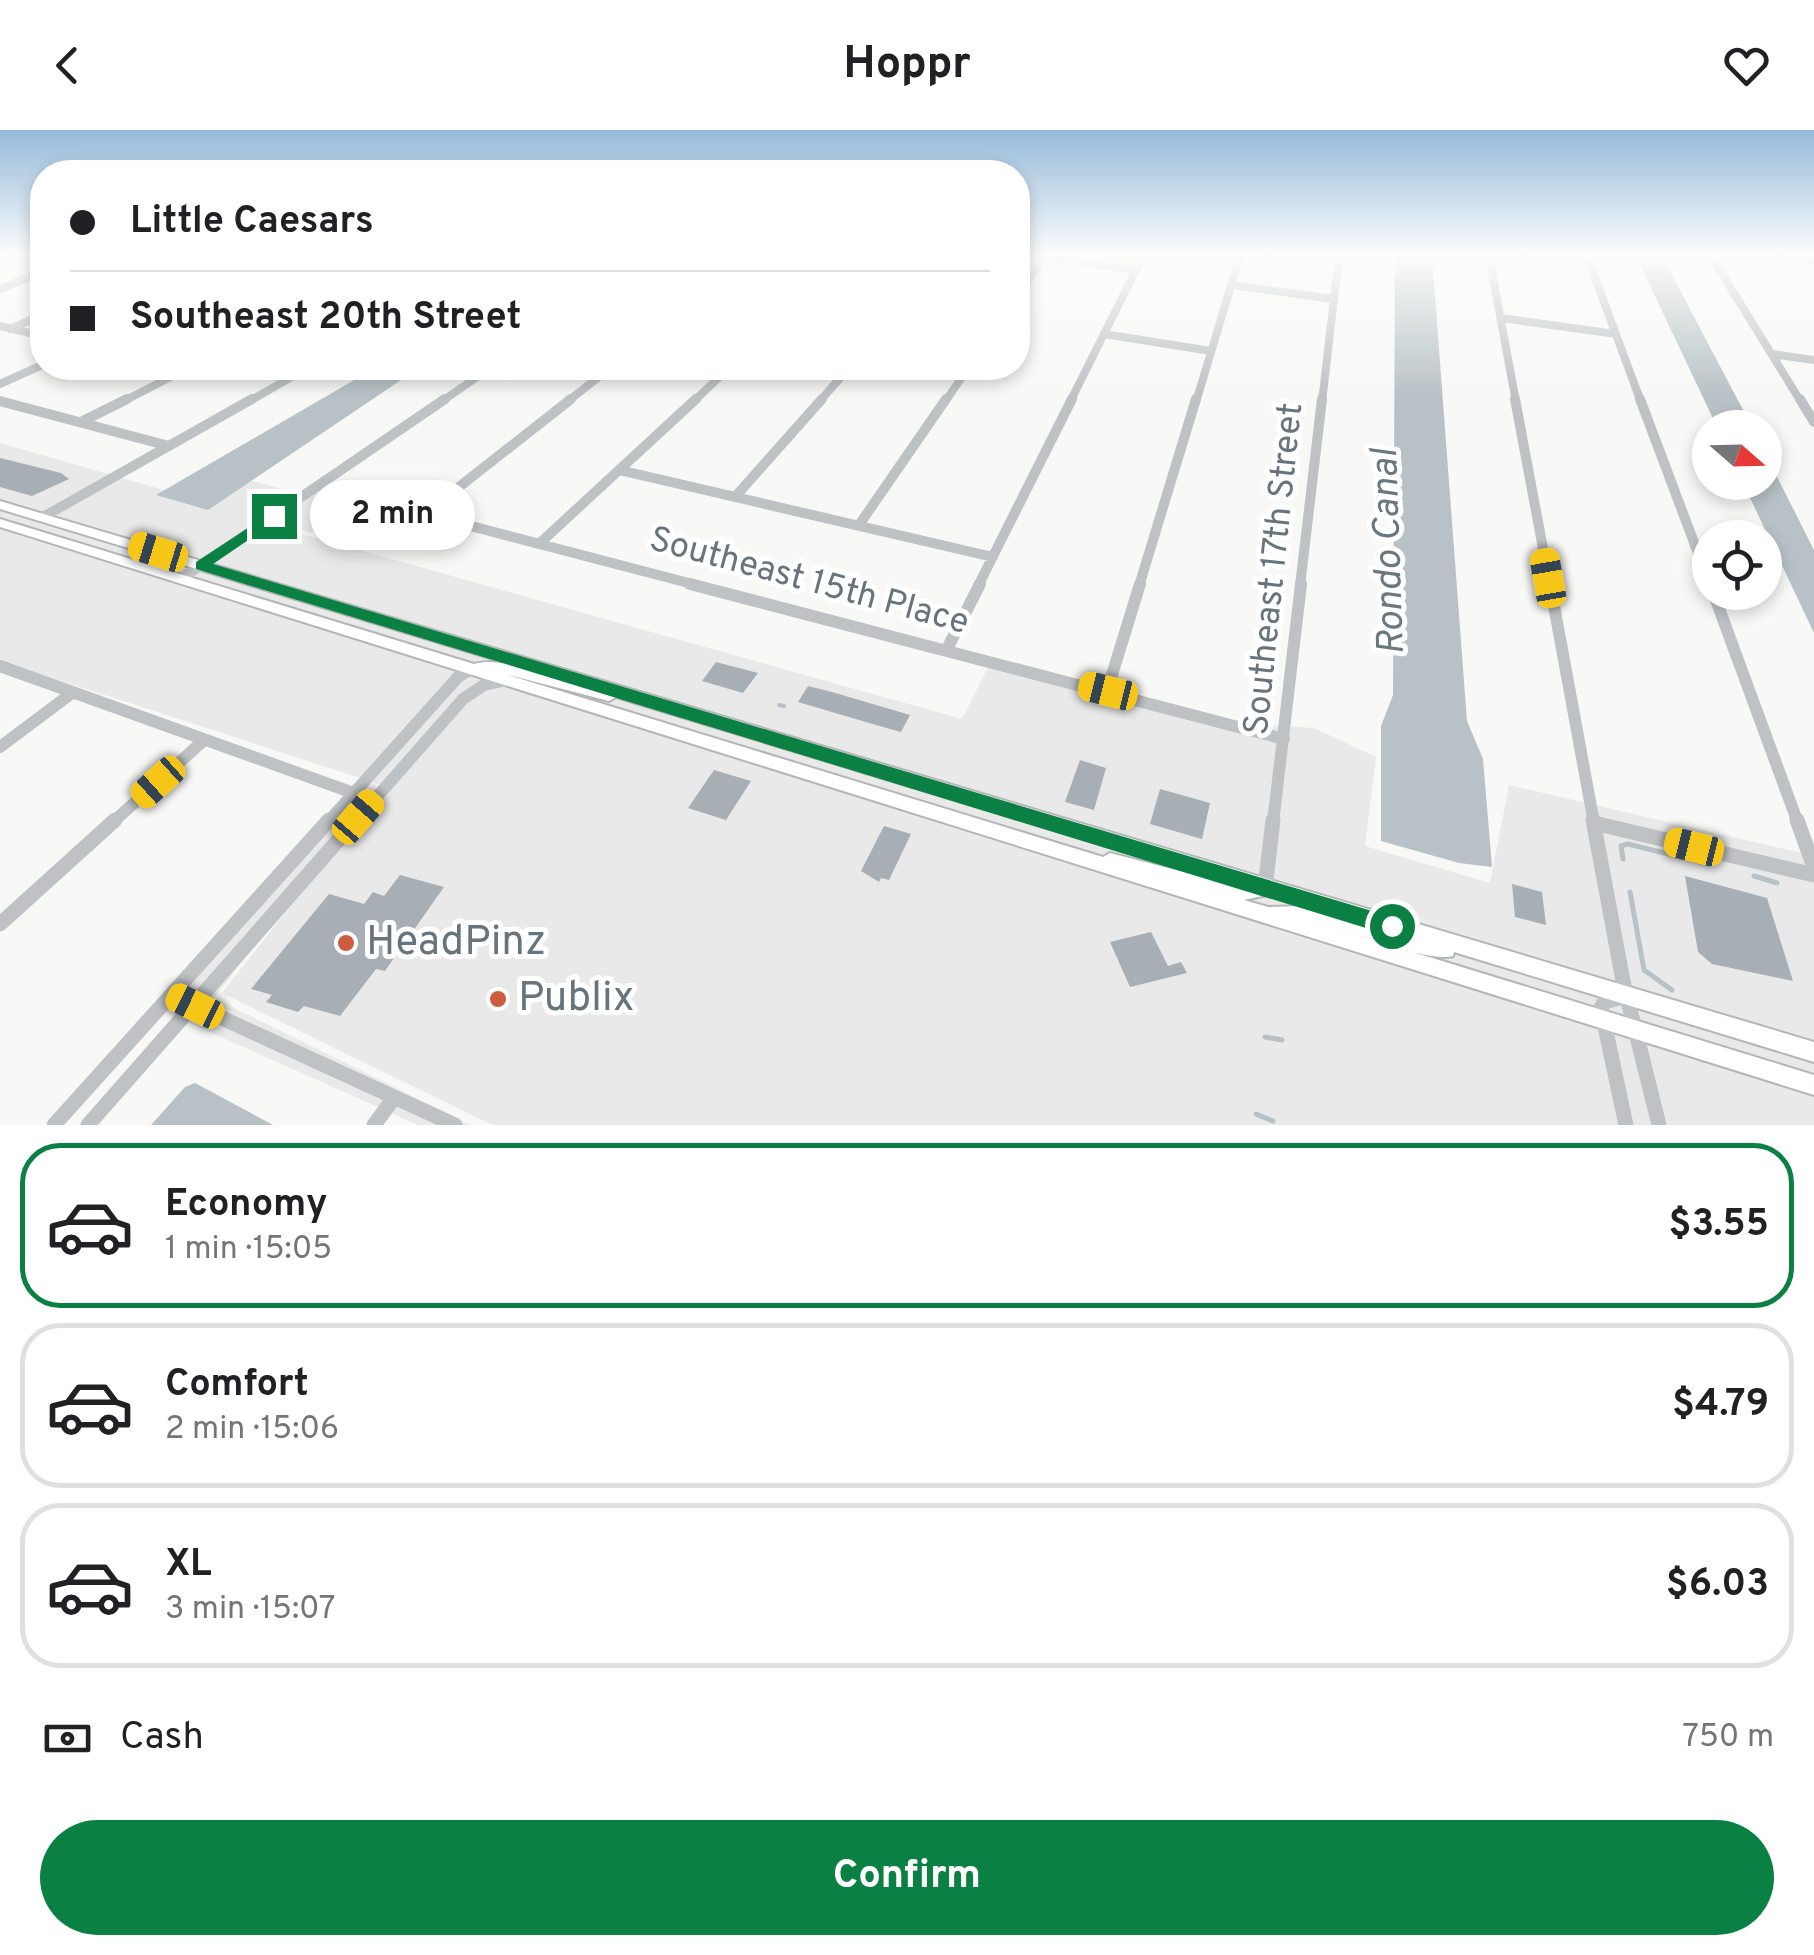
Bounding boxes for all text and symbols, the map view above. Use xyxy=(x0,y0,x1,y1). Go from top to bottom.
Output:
text: Hoppr xyxy=(843,37,971,94)
icon: back xyxy=(40,38,95,93)
icon: heart xyxy=(1719,38,1774,93)
text: Little Caesars xyxy=(130,198,374,247)
text: Southeast 20th Street xyxy=(130,294,522,343)
street label: Southeast 17th Street xyxy=(1236,401,1314,737)
north arrow xyxy=(1692,410,1782,500)
map controls xyxy=(1692,410,1782,610)
water label: Rondo Canal xyxy=(1362,446,1418,656)
callout: 2 min xyxy=(309,481,474,551)
route end xyxy=(252,494,297,539)
text: 2 min xyxy=(351,495,434,535)
street label: Southeast 15th Place xyxy=(644,518,974,646)
button: locate xyxy=(1692,520,1782,610)
car xyxy=(125,529,191,575)
car xyxy=(1528,546,1568,610)
car xyxy=(1075,669,1141,713)
car xyxy=(126,751,190,813)
car xyxy=(327,785,389,849)
car xyxy=(1661,825,1727,869)
route start xyxy=(1370,904,1415,949)
place label: HeadPinz xyxy=(366,917,546,970)
marker: HeadPinz xyxy=(335,932,357,954)
place label: Publix xyxy=(518,973,634,1026)
car xyxy=(161,979,229,1033)
marker: Publix xyxy=(487,988,509,1010)
icon: car xyxy=(45,1181,135,1271)
text: Economy xyxy=(165,1181,327,1230)
text: $3.55 xyxy=(1668,1201,1769,1250)
text: 1 min · 15:05 xyxy=(165,1230,332,1270)
icon: car xyxy=(45,1361,135,1451)
text: Comfort xyxy=(165,1361,309,1410)
text: $4.79 xyxy=(1672,1381,1769,1430)
text: 2 min · 15:06 xyxy=(165,1410,339,1450)
icon: car xyxy=(45,1541,135,1631)
text: XL xyxy=(165,1541,212,1590)
text: $6.03 xyxy=(1666,1561,1769,1610)
text: 3 min · 15:07 xyxy=(165,1590,335,1630)
icon: cash xyxy=(40,1711,95,1766)
text: Cash xyxy=(120,1714,204,1763)
text: 750 m xyxy=(1682,1718,1774,1758)
button: Confirm xyxy=(40,1820,1774,1935)

